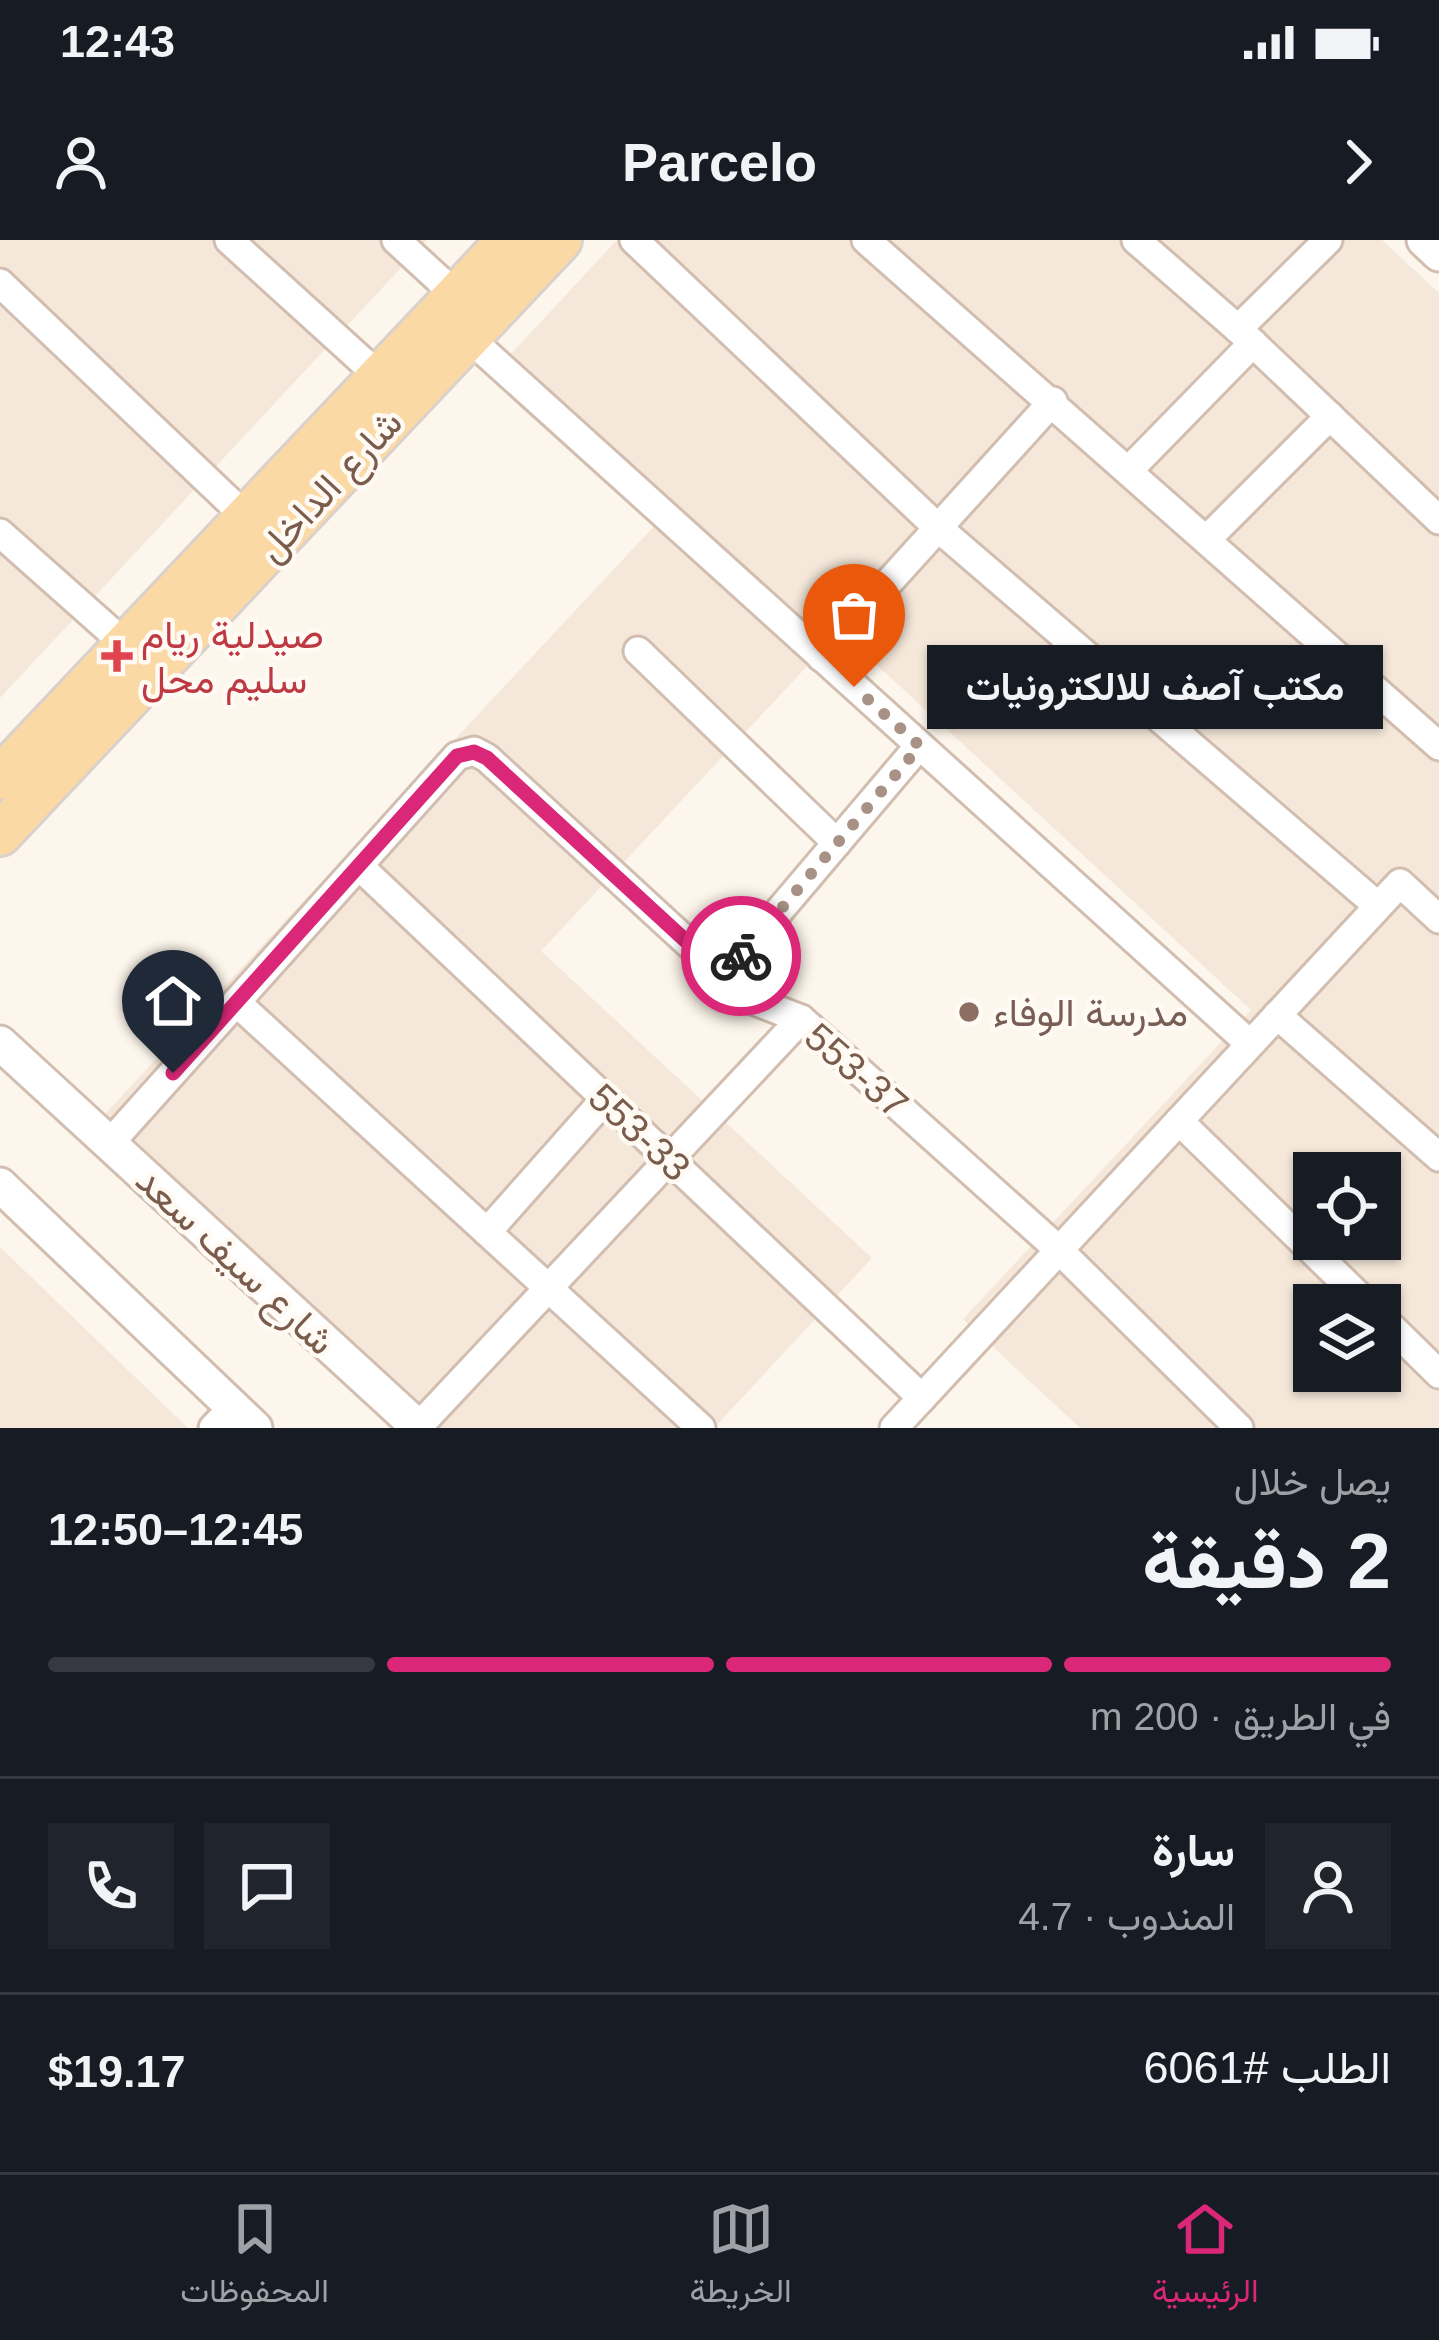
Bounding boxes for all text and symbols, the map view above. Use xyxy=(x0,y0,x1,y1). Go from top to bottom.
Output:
text: 12:43 xyxy=(60,16,175,67)
icon: person xyxy=(48,129,114,195)
icon: forward xyxy=(1325,129,1391,195)
text: Parcelo xyxy=(622,132,817,192)
street label: شارع الداخل xyxy=(248,401,414,573)
pin xyxy=(803,564,905,687)
icon: bag xyxy=(821,582,887,648)
place label: صيدلية ريام سليم محل xyxy=(141,613,324,705)
marker: صيدلية ريام سليم محل xyxy=(104,643,130,669)
callout: مكتب آصف للالكترونيات xyxy=(926,645,1382,729)
text: مكتب آصف للالكترونيات xyxy=(966,665,1344,708)
courier xyxy=(681,896,801,1016)
icon: bike xyxy=(708,923,774,989)
pin xyxy=(122,950,224,1073)
icon: home xyxy=(140,968,206,1034)
place label: مدرسة الوفاء xyxy=(993,991,1188,1037)
marker: مدرسة الوفاء xyxy=(956,999,982,1025)
street label: 553-37 xyxy=(797,1014,917,1126)
street label: 553-33 xyxy=(581,1075,699,1189)
map controls xyxy=(1293,1152,1401,1392)
button: locate xyxy=(1293,1152,1401,1260)
street label: شارع سيف سعد xyxy=(124,1158,344,1367)
button: layers xyxy=(1293,1284,1401,1392)
text: يصل خلال xyxy=(1234,1460,1391,1503)
text: 12:45–12:50 xyxy=(48,1504,303,1555)
text: 2 دقيقة xyxy=(1142,1517,1391,1605)
text: في الطريق · 200 m xyxy=(1090,1695,1391,1738)
button: phone xyxy=(48,1823,174,1949)
button: chat xyxy=(204,1823,330,1949)
button: person xyxy=(1265,1823,1391,1949)
text: سارة xyxy=(1152,1825,1235,1876)
text: المندوب · 4.7 xyxy=(1018,1895,1235,1938)
text: الطلب #6061 xyxy=(1143,2042,1391,2093)
text: $19.17 xyxy=(48,2046,186,2097)
tab: المحفوظات xyxy=(180,2196,329,2320)
tab: الخريطة xyxy=(689,2196,792,2320)
tab: الرئيسية xyxy=(1152,2196,1259,2320)

